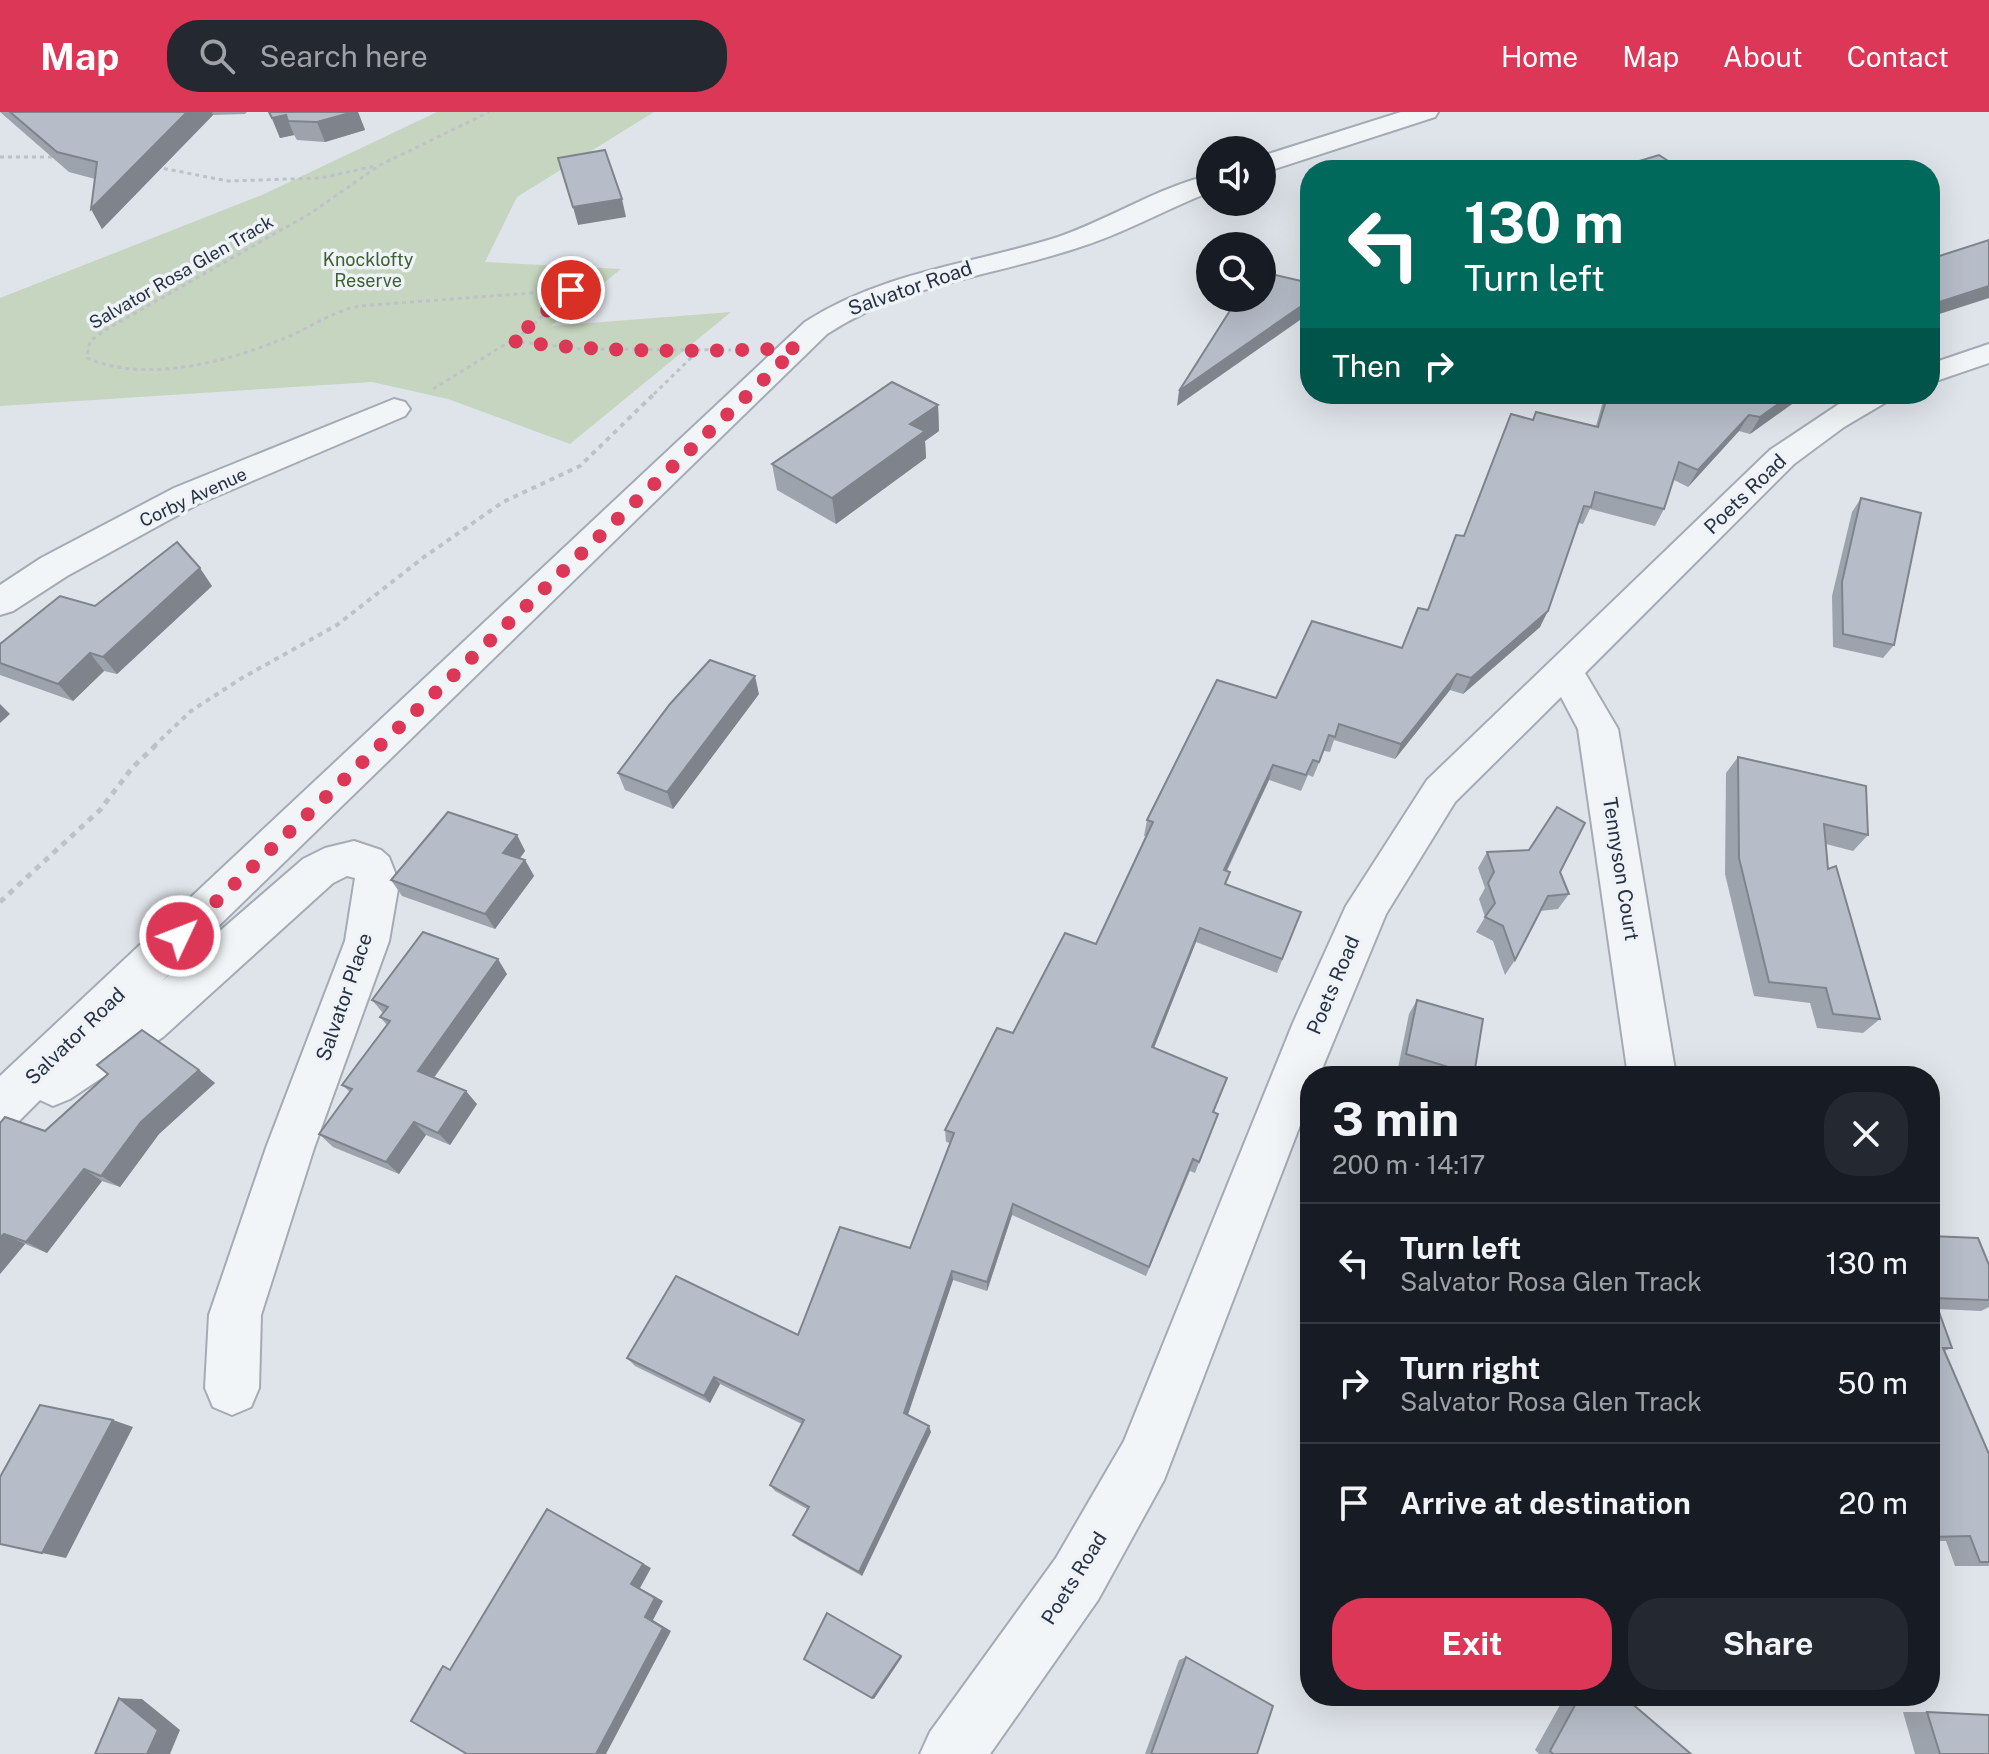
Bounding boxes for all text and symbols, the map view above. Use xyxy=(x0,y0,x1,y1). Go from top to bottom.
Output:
search box xyxy=(167,20,727,92)
text: Map xyxy=(40,34,119,79)
icon: search xyxy=(195,34,239,78)
text: Search here xyxy=(259,38,428,74)
text: Home xyxy=(1501,40,1578,73)
text: Map xyxy=(1622,40,1679,73)
text: About xyxy=(1723,40,1803,73)
text: Contact xyxy=(1847,40,1949,73)
map controls xyxy=(1196,136,1276,312)
button: sound xyxy=(1196,136,1276,216)
text: 130 m xyxy=(1464,190,1624,256)
icon: left xyxy=(1332,192,1436,296)
street label: Salvator Rosa Glen Track xyxy=(85,211,277,333)
button: search xyxy=(1196,232,1276,312)
park label: Knocklofty Reserve xyxy=(323,249,414,291)
pin xyxy=(537,256,605,324)
street label: Salvator Road xyxy=(845,256,975,320)
text: Turn left xyxy=(1464,257,1605,299)
icon: arrive xyxy=(549,268,593,312)
icon: right xyxy=(1417,344,1461,388)
text: Then xyxy=(1332,348,1401,384)
street label: Poets Road xyxy=(1699,449,1791,539)
street label: Corby Avenue xyxy=(136,463,250,531)
street label: Tennyson Court xyxy=(1598,796,1644,942)
position arrow xyxy=(138,894,222,978)
street label: Salvator Place xyxy=(311,930,377,1064)
street label: Poets Road xyxy=(1301,932,1365,1038)
street label: Salvator Road xyxy=(20,982,130,1090)
text: 3 min xyxy=(1332,1090,1459,1147)
button: close xyxy=(1824,1092,1908,1176)
text: 200 m · 14:17 xyxy=(1332,1149,1485,1180)
text: Turn left xyxy=(1400,1230,1521,1266)
icon: left xyxy=(1332,1241,1376,1285)
text: 130 m xyxy=(1825,1245,1908,1281)
text: Salvator Rosa Glen Track xyxy=(1400,1266,1702,1297)
text: Turn right xyxy=(1400,1350,1540,1386)
icon: right xyxy=(1332,1361,1376,1405)
text: 50 m xyxy=(1837,1365,1908,1401)
text: Salvator Rosa Glen Track xyxy=(1400,1386,1702,1417)
icon: arrive xyxy=(1332,1481,1376,1525)
text: Arrive at destination xyxy=(1400,1485,1691,1521)
text: 20 m xyxy=(1839,1485,1908,1521)
street label: Poets Road xyxy=(1036,1527,1112,1629)
button: Exit xyxy=(1332,1598,1612,1690)
button: Share xyxy=(1628,1598,1908,1690)

